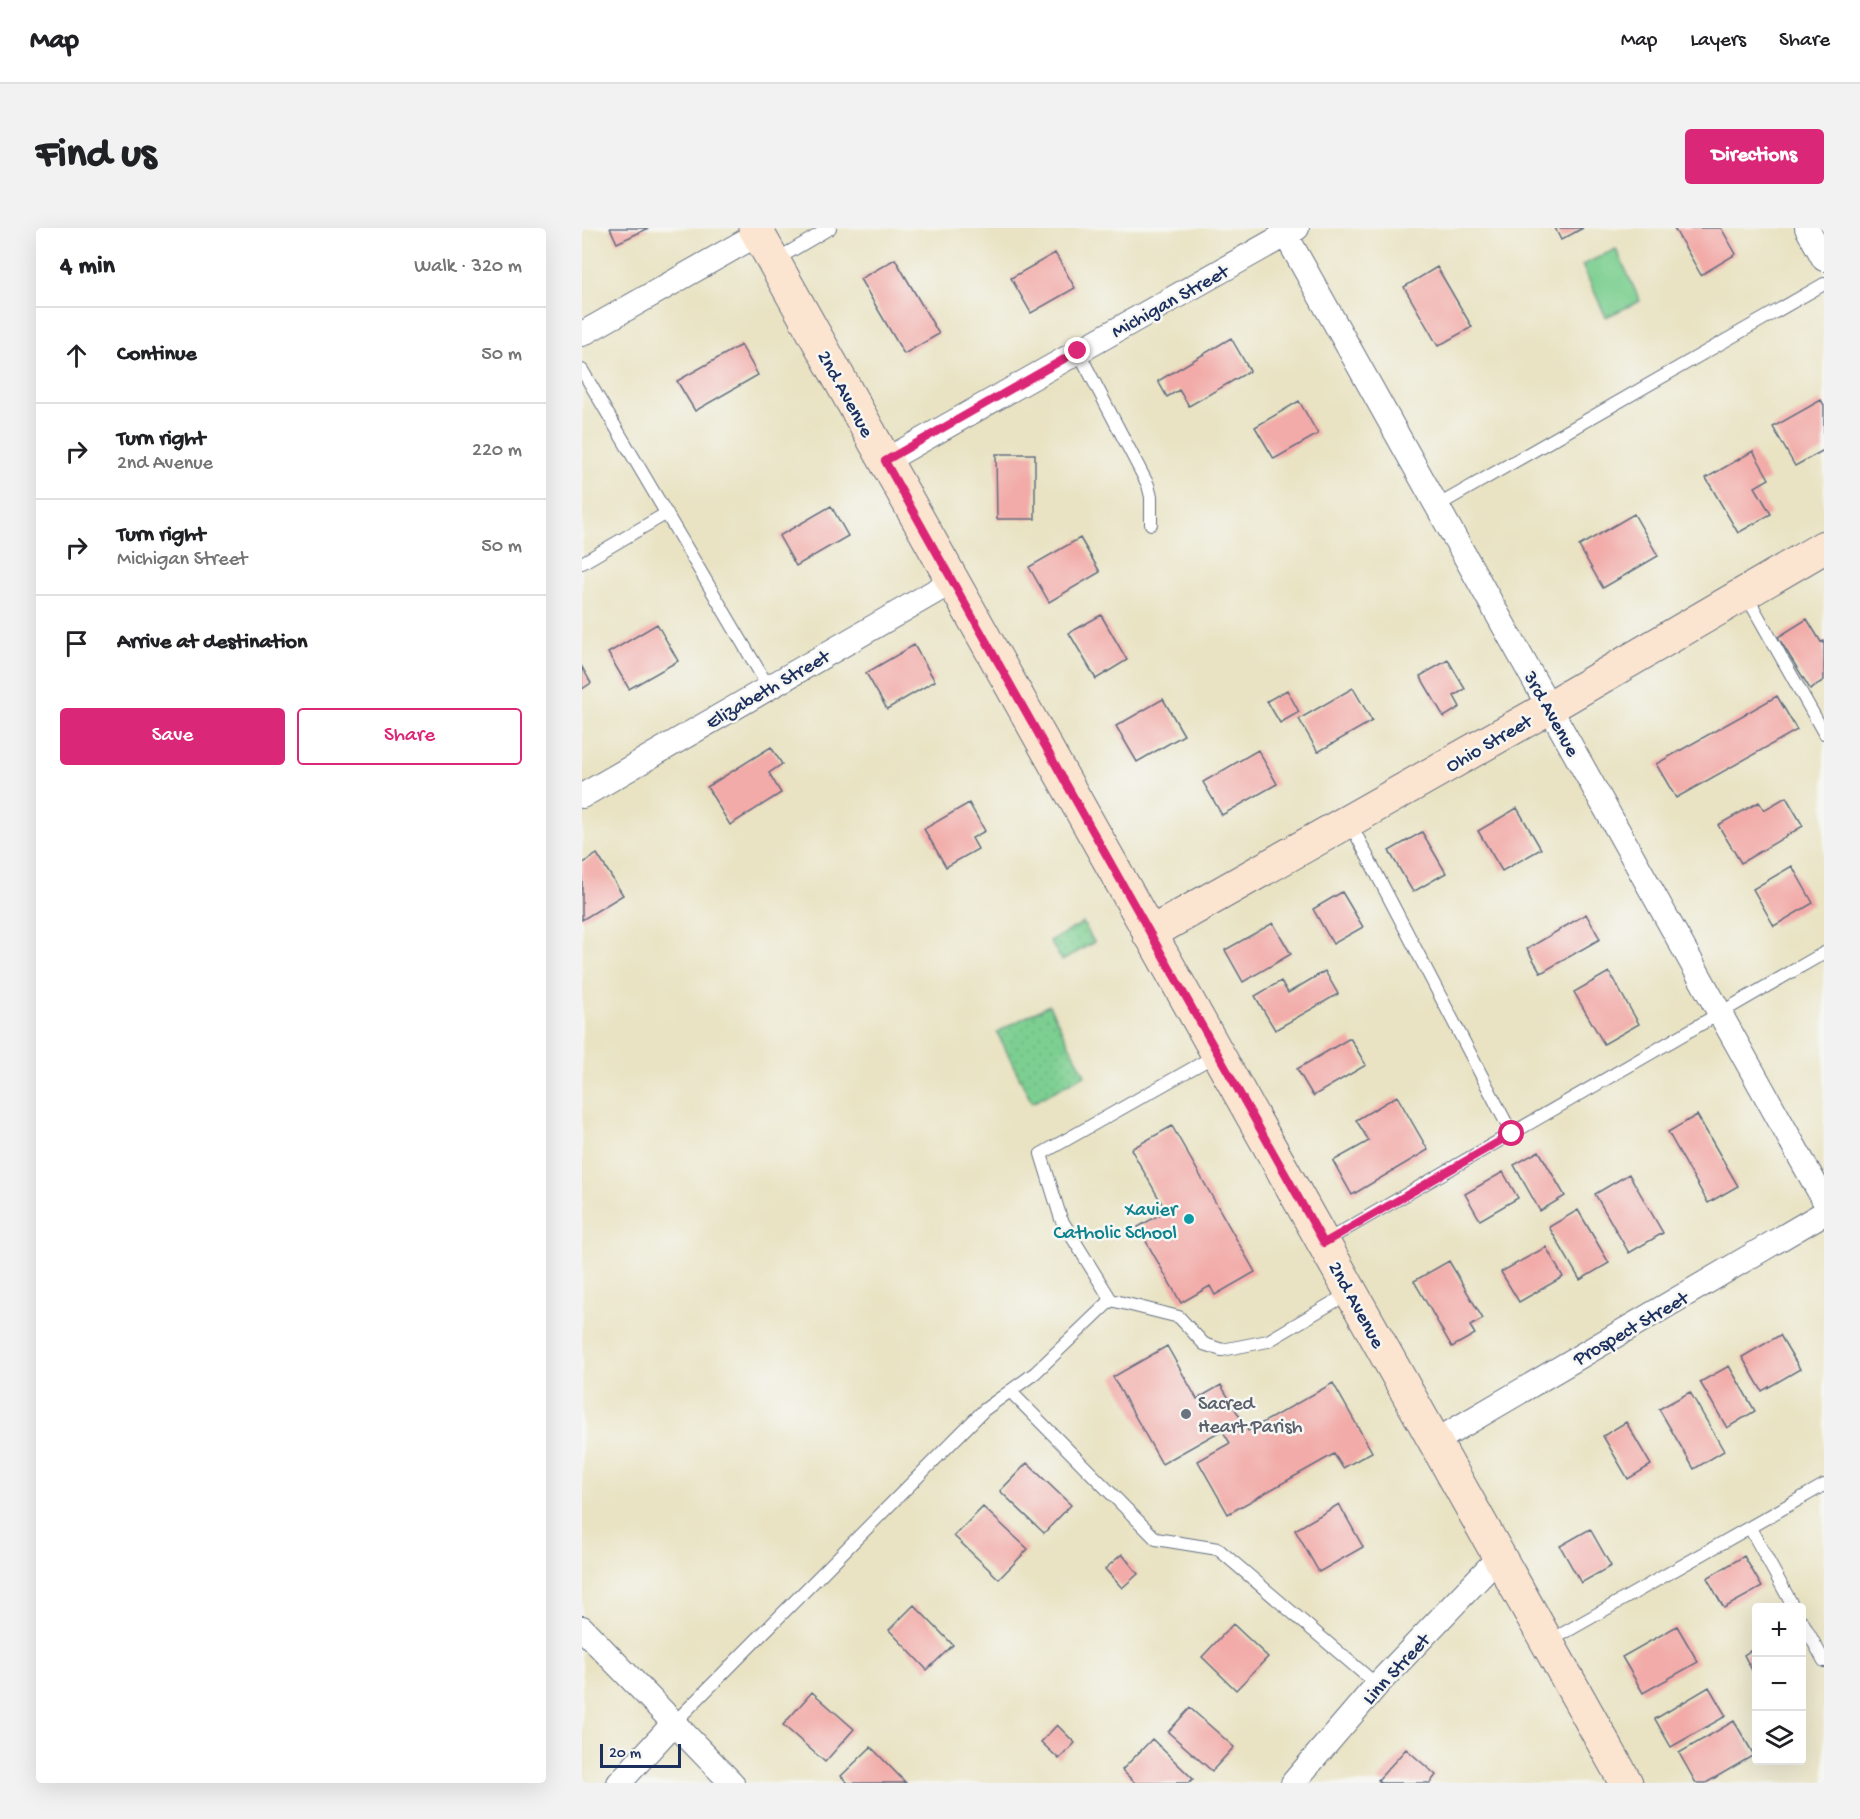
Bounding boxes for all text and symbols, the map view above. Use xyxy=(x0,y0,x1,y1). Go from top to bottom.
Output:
text: Map xyxy=(30,25,79,58)
text: Map xyxy=(1621,29,1657,54)
text: Layers xyxy=(1690,29,1746,54)
text: Share xyxy=(1779,29,1830,54)
button: Directions xyxy=(1685,129,1824,184)
text: Find us xyxy=(36,132,156,181)
text: 4 min xyxy=(60,252,115,283)
text: Walk · 320 m xyxy=(414,256,522,279)
street label: Michigan Street xyxy=(1108,261,1235,345)
route end xyxy=(1064,337,1090,363)
icon: ahead xyxy=(60,339,93,372)
text: Continue xyxy=(117,342,197,368)
text: 50 m xyxy=(481,344,522,367)
street label: 2nd Avenue xyxy=(811,347,878,443)
text: Turn right xyxy=(117,427,205,453)
icon: right xyxy=(60,435,93,468)
text: 220 m xyxy=(472,440,522,463)
text: 2nd Avenue xyxy=(117,453,213,476)
text: Turn right xyxy=(117,523,205,549)
icon: right xyxy=(60,531,93,564)
text: 50 m xyxy=(481,536,522,559)
text: Michigan Street xyxy=(117,549,247,572)
icon: arrive xyxy=(60,627,93,660)
text: Arrive at destination xyxy=(117,630,307,656)
street label: Elizabeth Street xyxy=(703,645,836,736)
street label: 3rd Avenue xyxy=(1517,667,1583,762)
button: Save xyxy=(60,708,285,765)
button: Share xyxy=(297,708,522,765)
street label: Ohio Street xyxy=(1443,710,1538,779)
route start xyxy=(1498,1120,1524,1146)
place label: Xavier Catholic School xyxy=(1054,1200,1179,1246)
marker: Xavier Catholic School xyxy=(1182,1212,1196,1226)
street label: 2nd Avenue xyxy=(1322,1258,1389,1354)
street label: Prospect Street xyxy=(1569,1287,1695,1373)
place label: Sacred Heart Parish xyxy=(1198,1394,1303,1440)
marker: Sacred Heart Parish xyxy=(1179,1407,1193,1421)
map controls xyxy=(1752,1603,1806,1765)
button: + xyxy=(1752,1603,1806,1657)
street label: Linn Street xyxy=(1359,1629,1437,1711)
button: − xyxy=(1752,1657,1806,1711)
button: layers xyxy=(1752,1711,1806,1765)
scale bar xyxy=(600,1741,681,1768)
text: 20 m xyxy=(609,1745,641,1764)

